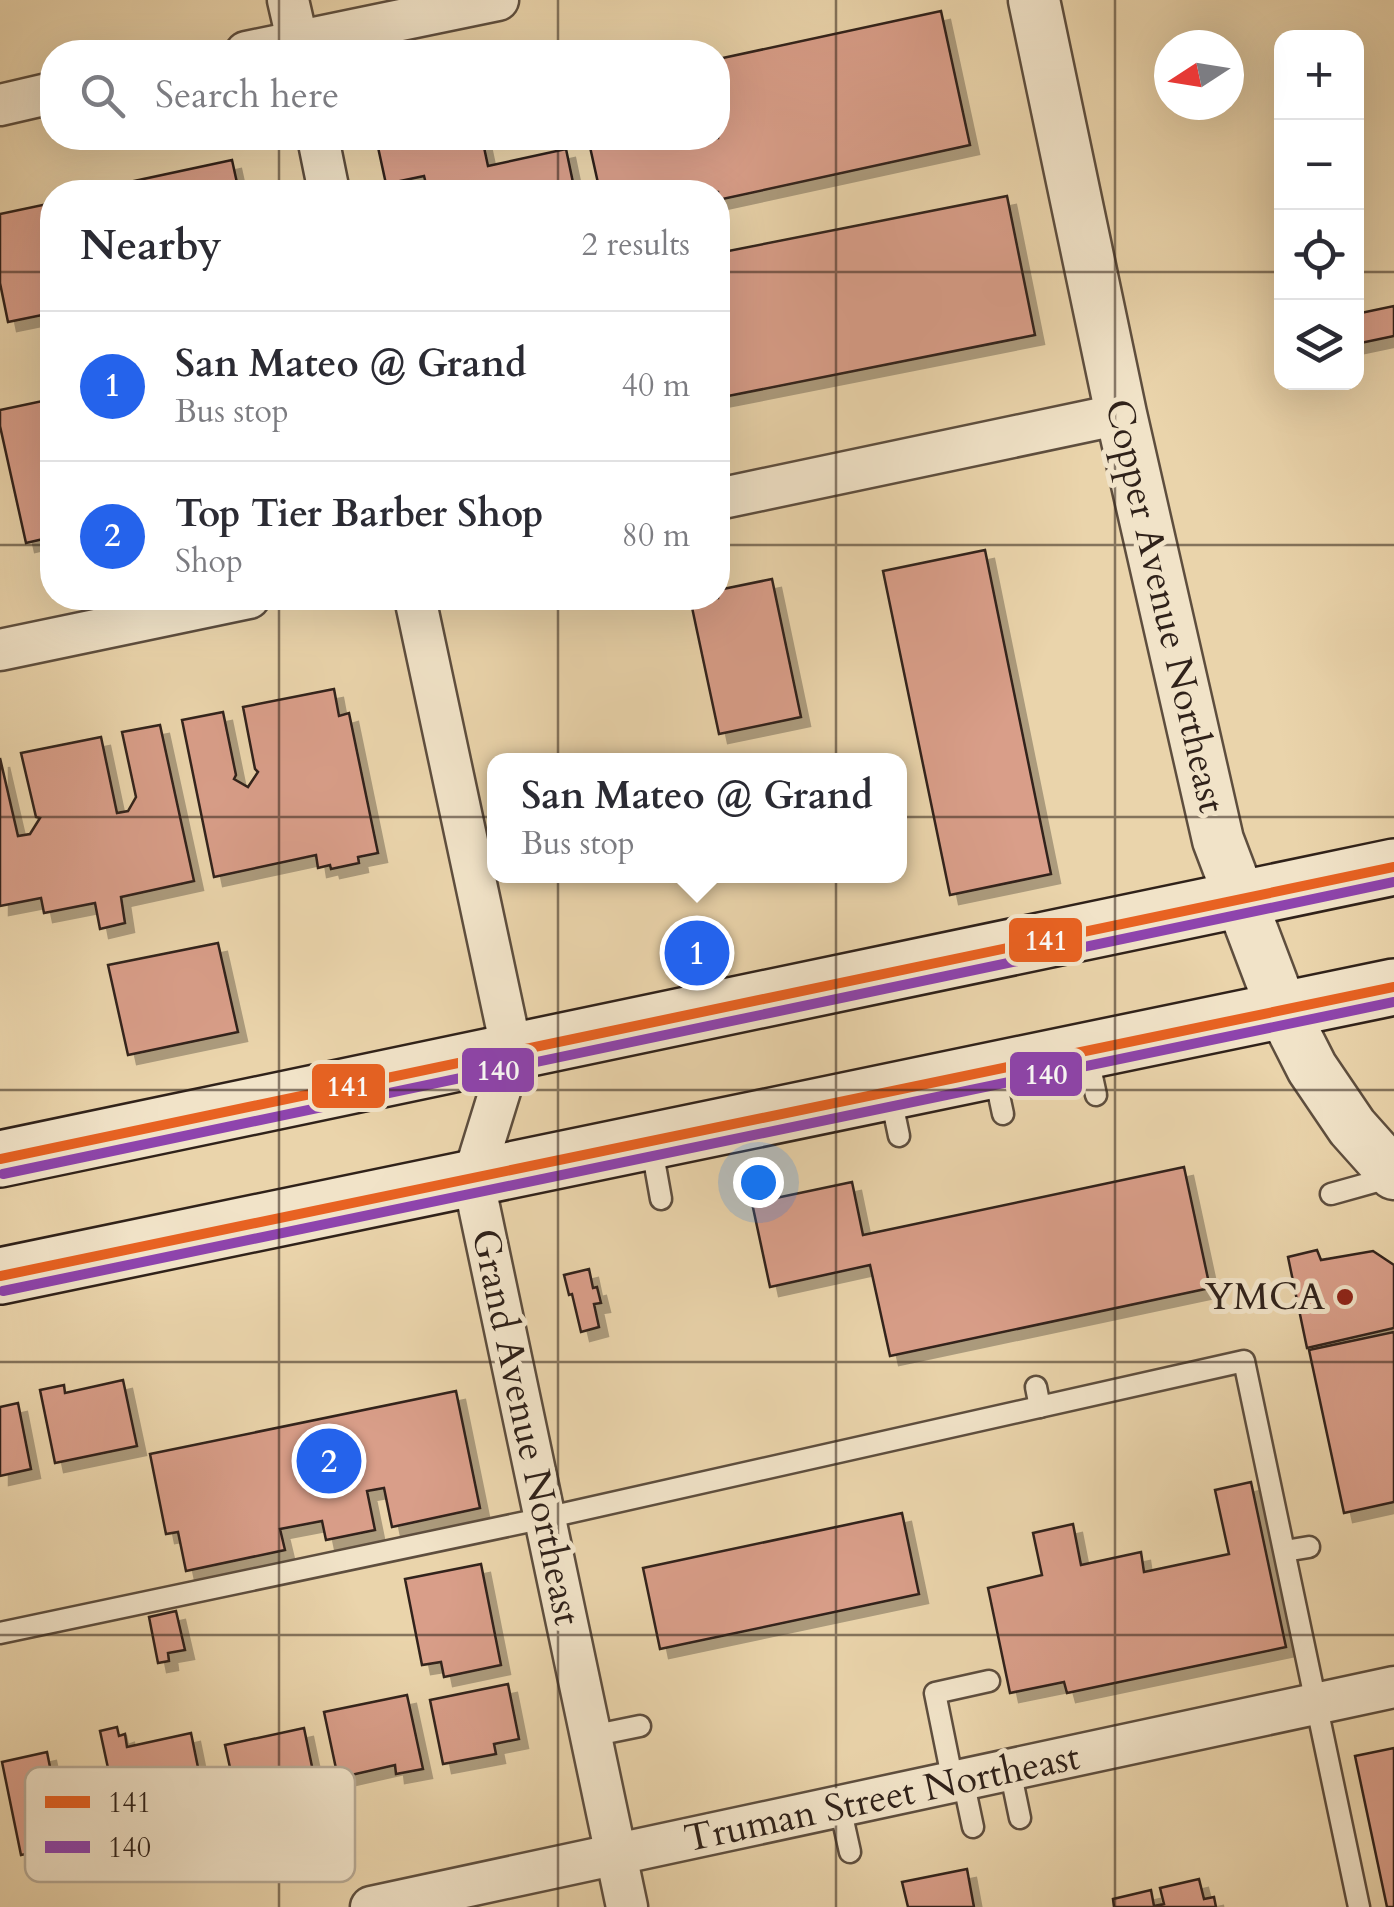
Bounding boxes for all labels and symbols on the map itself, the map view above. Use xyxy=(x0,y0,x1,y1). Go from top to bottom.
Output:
north arrow xyxy=(1154,30,1244,120)
street label: Copper Avenue Northeast xyxy=(1092,394,1238,818)
pin: 1 xyxy=(664,916,730,990)
line badge: 141 xyxy=(1007,916,1084,964)
text: 141 xyxy=(1024,922,1068,960)
line badge: 140 xyxy=(460,1046,536,1094)
line badge: 140 xyxy=(1008,1050,1084,1098)
text: 140 xyxy=(476,1052,520,1090)
text: 140 xyxy=(1024,1056,1068,1094)
line badge: 141 xyxy=(310,1062,387,1110)
text: 141 xyxy=(326,1068,370,1106)
your location xyxy=(733,1157,784,1208)
street label: Grand Avenue Northeast xyxy=(459,1224,593,1630)
place label: YMCA xyxy=(1205,1271,1325,1323)
marker: YMCA xyxy=(1334,1286,1356,1308)
pin: 2 xyxy=(296,1424,362,1498)
street label: Truman Street Northeast xyxy=(680,1731,1084,1865)
legend xyxy=(25,1767,355,1882)
text: 141 xyxy=(108,1784,151,1822)
text: 140 xyxy=(108,1829,151,1867)

